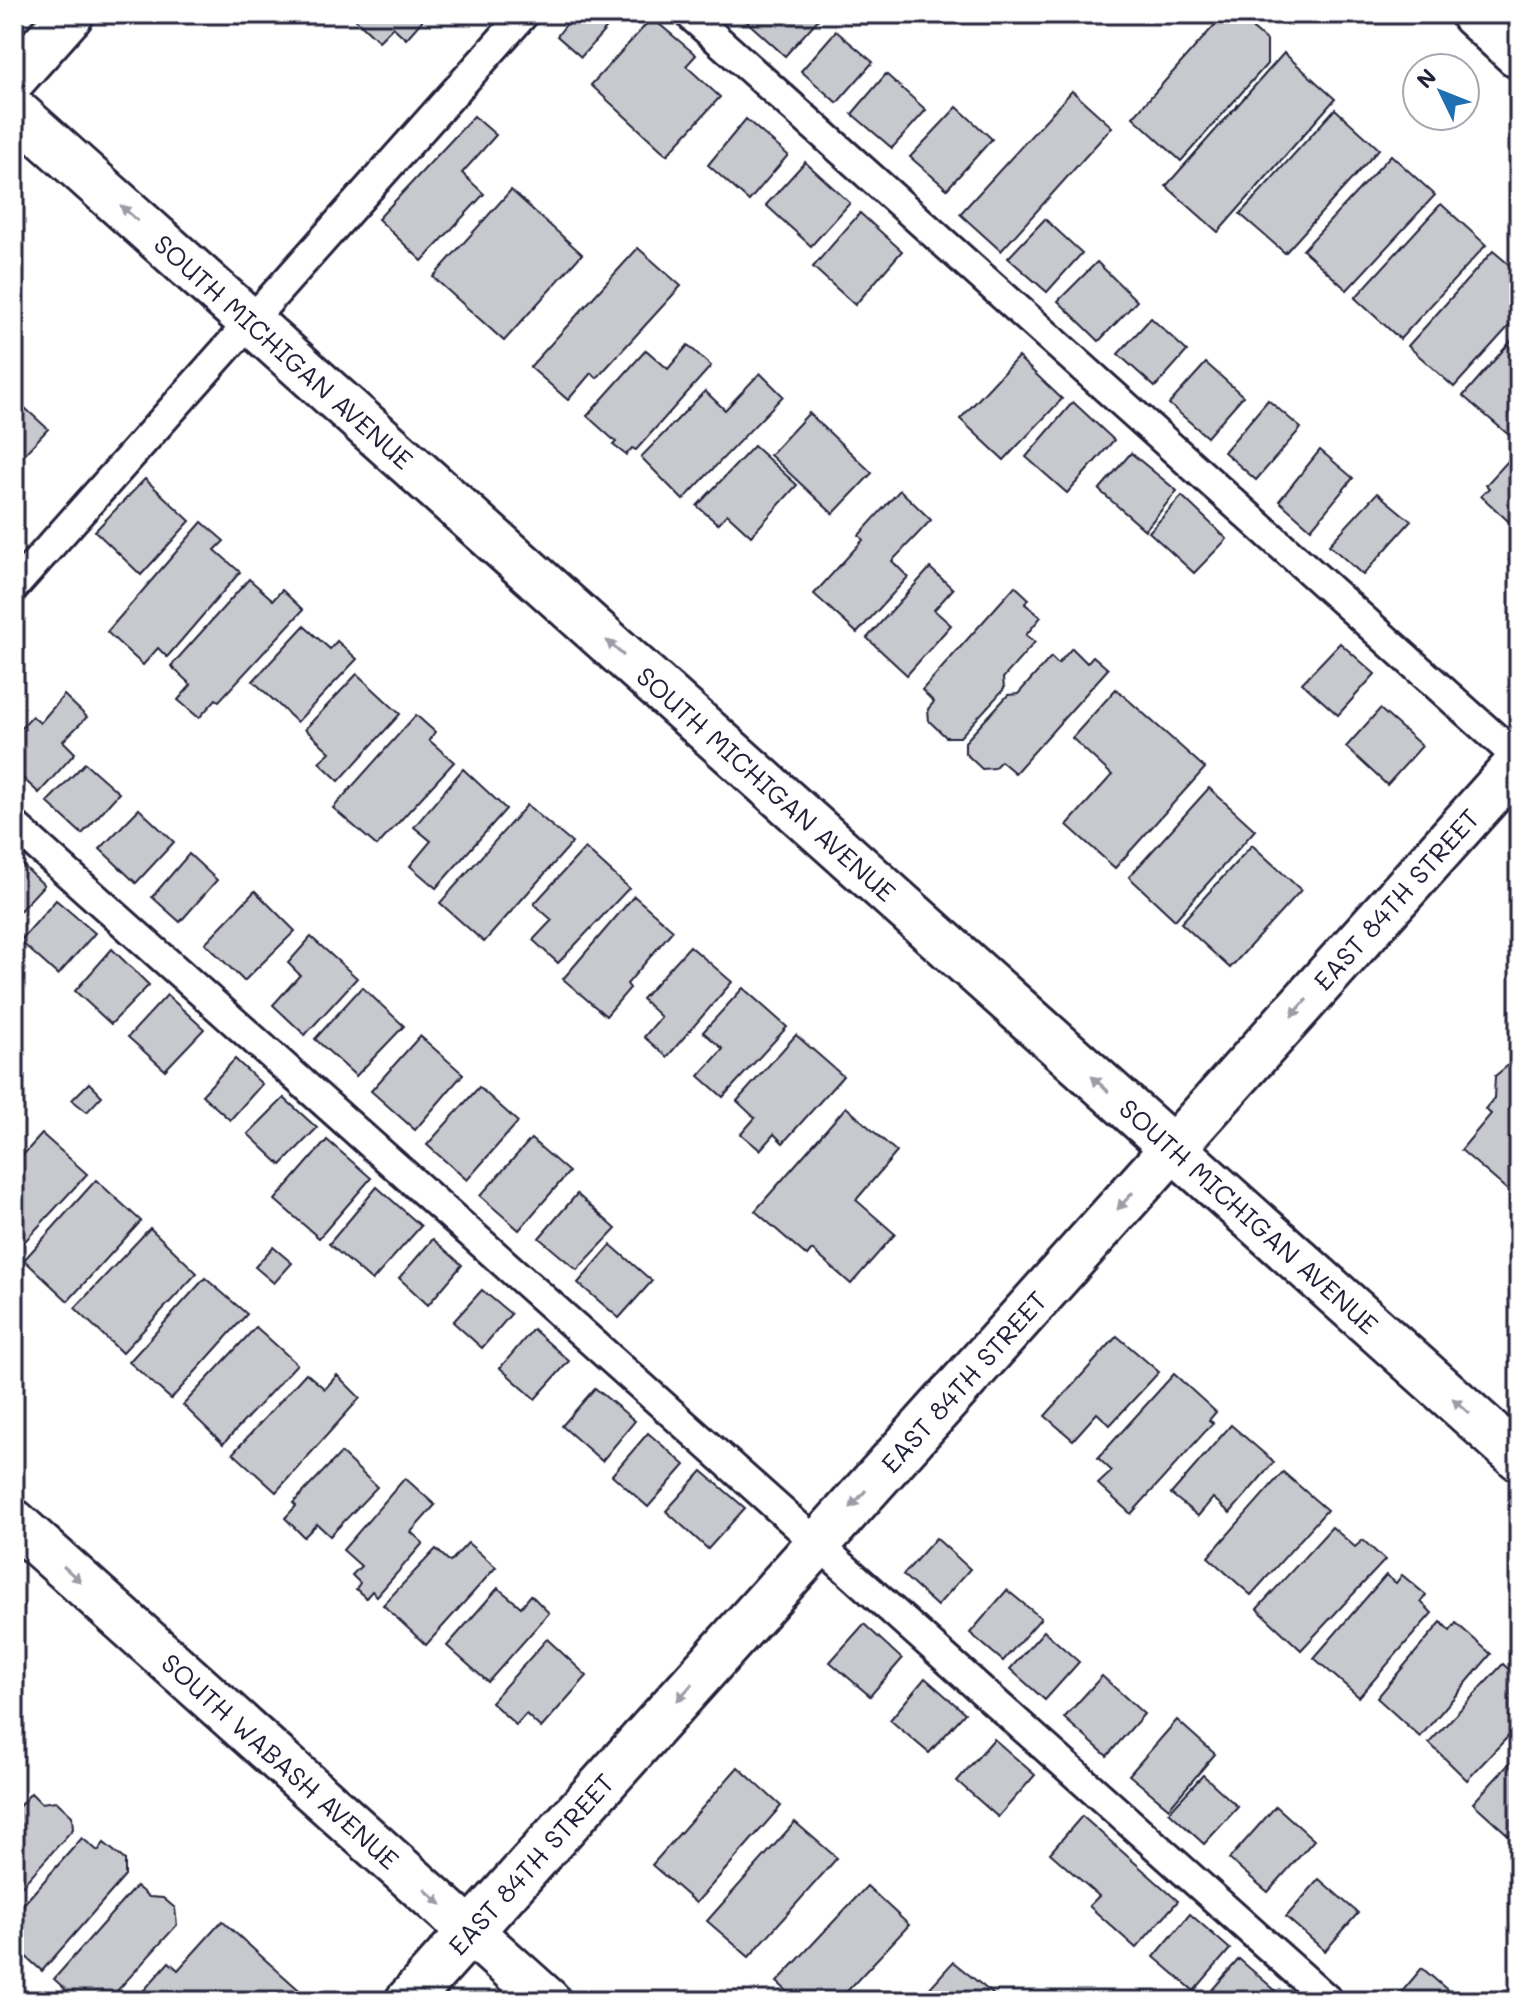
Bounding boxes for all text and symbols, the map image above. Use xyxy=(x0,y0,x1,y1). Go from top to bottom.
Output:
north arrow xyxy=(1401,52,1481,132)
text: N xyxy=(1410,62,1442,94)
one-way arrow xyxy=(120,205,139,223)
street label: SOUTH MICHIGAN AVENUE xyxy=(147,227,420,476)
one-way arrow xyxy=(605,640,624,658)
street label: SOUTH MICHIGAN AVENUE xyxy=(630,659,903,909)
street label: EAST 84TH STREET xyxy=(1306,801,1486,997)
one-way arrow xyxy=(1291,997,1308,1017)
one-way arrow xyxy=(1091,1075,1110,1093)
street label: SOUTH MICHIGAN AVENUE xyxy=(1112,1091,1386,1341)
one-way arrow xyxy=(1116,1191,1134,1211)
street label: EAST 84TH STREET xyxy=(873,1284,1054,1480)
one-way arrow xyxy=(1451,1398,1470,1416)
one-way arrow xyxy=(850,1489,868,1508)
one-way arrow xyxy=(63,1565,82,1583)
street label: SOUTH WABASH AVENUE xyxy=(155,1646,406,1876)
one-way arrow xyxy=(676,1683,694,1702)
street label: EAST 84TH STREET xyxy=(440,1766,621,1962)
one-way arrow xyxy=(422,1888,442,1905)

